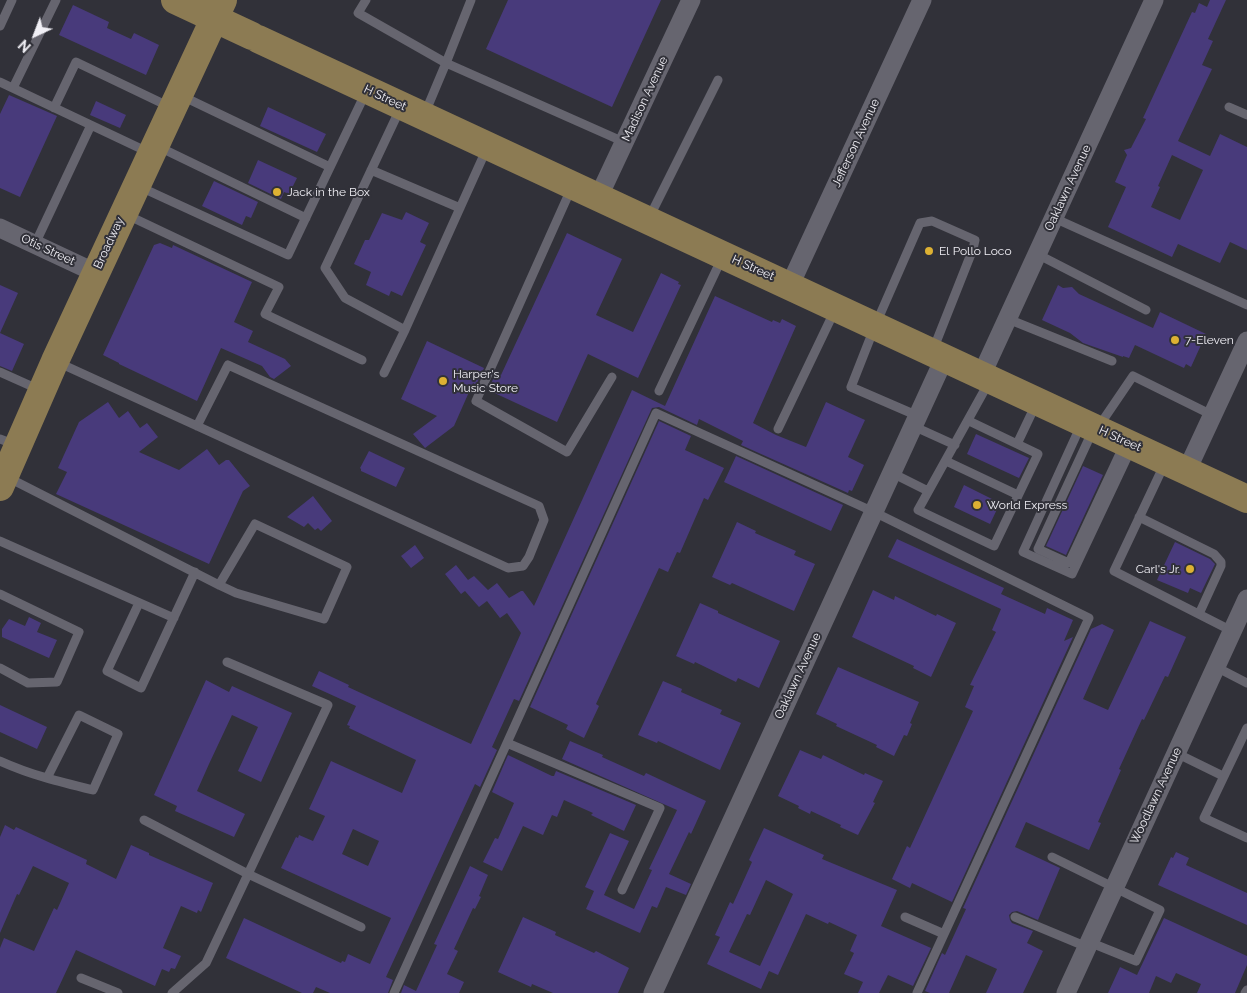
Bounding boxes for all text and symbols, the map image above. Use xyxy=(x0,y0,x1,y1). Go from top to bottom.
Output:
north arrow xyxy=(10,10,60,60)
text: N xyxy=(15,36,34,55)
street label: Madison Avenue xyxy=(619,54,671,144)
street label: H Street xyxy=(361,82,409,114)
street label: Jefferson Avenue xyxy=(829,97,883,189)
street label: Oaklawn Avenue xyxy=(1042,143,1094,233)
place label: Jack in the Box xyxy=(287,185,370,199)
marker: Jack in the Box xyxy=(271,186,283,198)
street label: Broadway xyxy=(91,215,127,271)
street label: Otis Street xyxy=(19,231,77,269)
place label: El Pollo Loco xyxy=(939,244,1012,258)
marker: El Pollo Loco xyxy=(923,245,935,257)
street label: H Street xyxy=(729,252,777,284)
place label: 7-Eleven xyxy=(1185,333,1234,347)
marker: 7-Eleven xyxy=(1169,334,1181,346)
place label: Harper's Music Store xyxy=(453,367,518,395)
marker: Harper's Music Store xyxy=(437,375,449,387)
street label: H Street xyxy=(1096,423,1144,455)
place label: World Express xyxy=(987,498,1067,512)
marker: World Express xyxy=(971,499,983,511)
place label: Carl's Jr. xyxy=(1136,562,1180,576)
marker: Carl's Jr. xyxy=(1184,563,1196,575)
street label: Oaklawn Avenue xyxy=(772,631,824,721)
street label: Woodlawn Avenue xyxy=(1127,745,1185,847)

